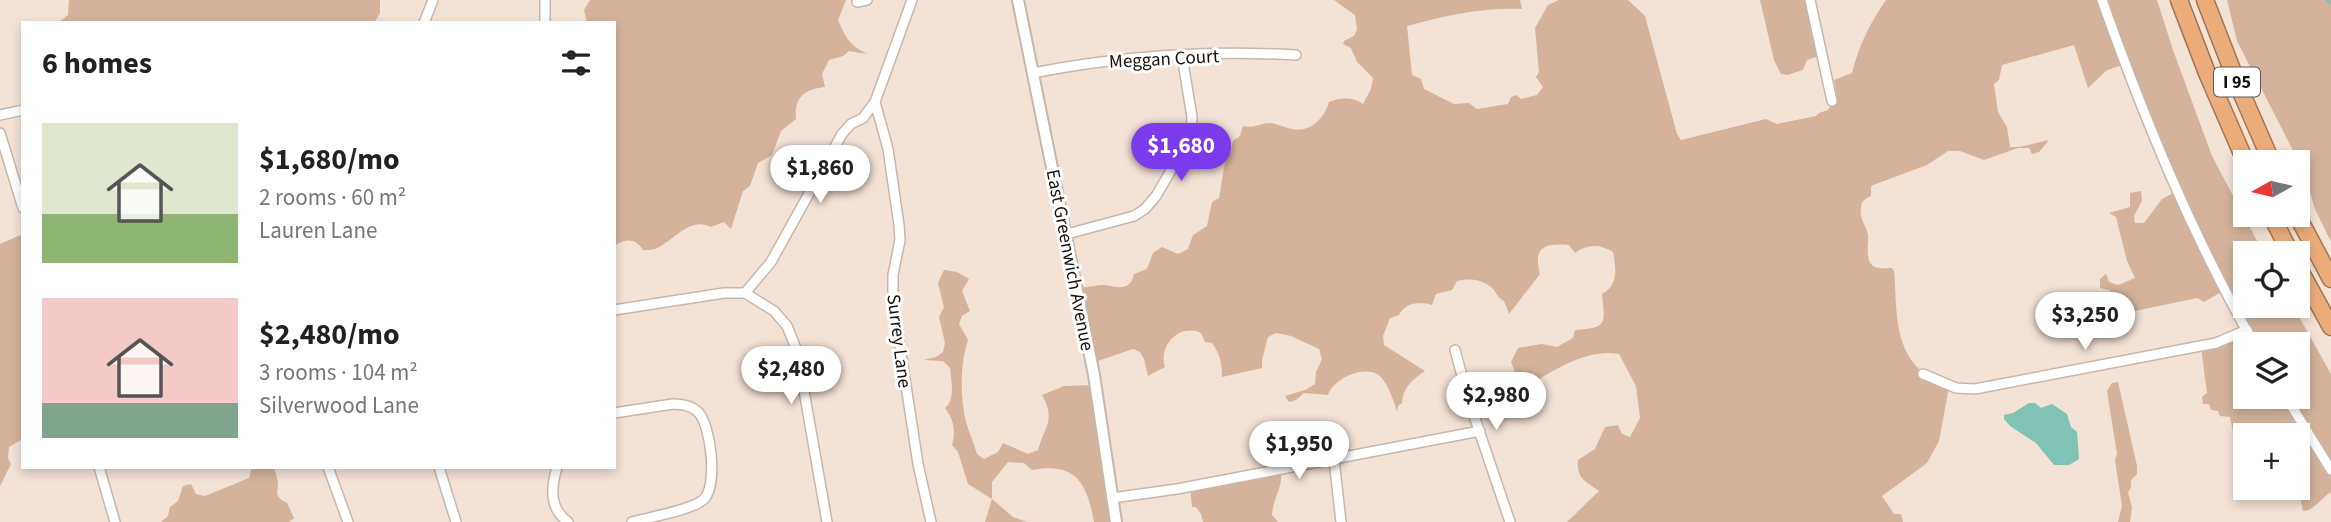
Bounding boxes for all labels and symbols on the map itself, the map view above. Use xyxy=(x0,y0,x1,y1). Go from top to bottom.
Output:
street label: Meggan Court xyxy=(1108,43,1220,76)
road number: I 95 xyxy=(2214,68,2260,96)
pin: $1,680 xyxy=(1124,124,1238,183)
pin: $1,860 xyxy=(763,146,877,205)
north arrow xyxy=(2233,150,2310,228)
street label: East Greenwich Avenue xyxy=(1039,167,1100,353)
pin: $3,250 xyxy=(2028,292,2142,352)
street label: Surrey Lane xyxy=(879,293,918,390)
pin: $2,480 xyxy=(734,346,848,406)
pin: $2,980 xyxy=(1439,372,1553,432)
pin: $1,950 xyxy=(1242,421,1356,481)

